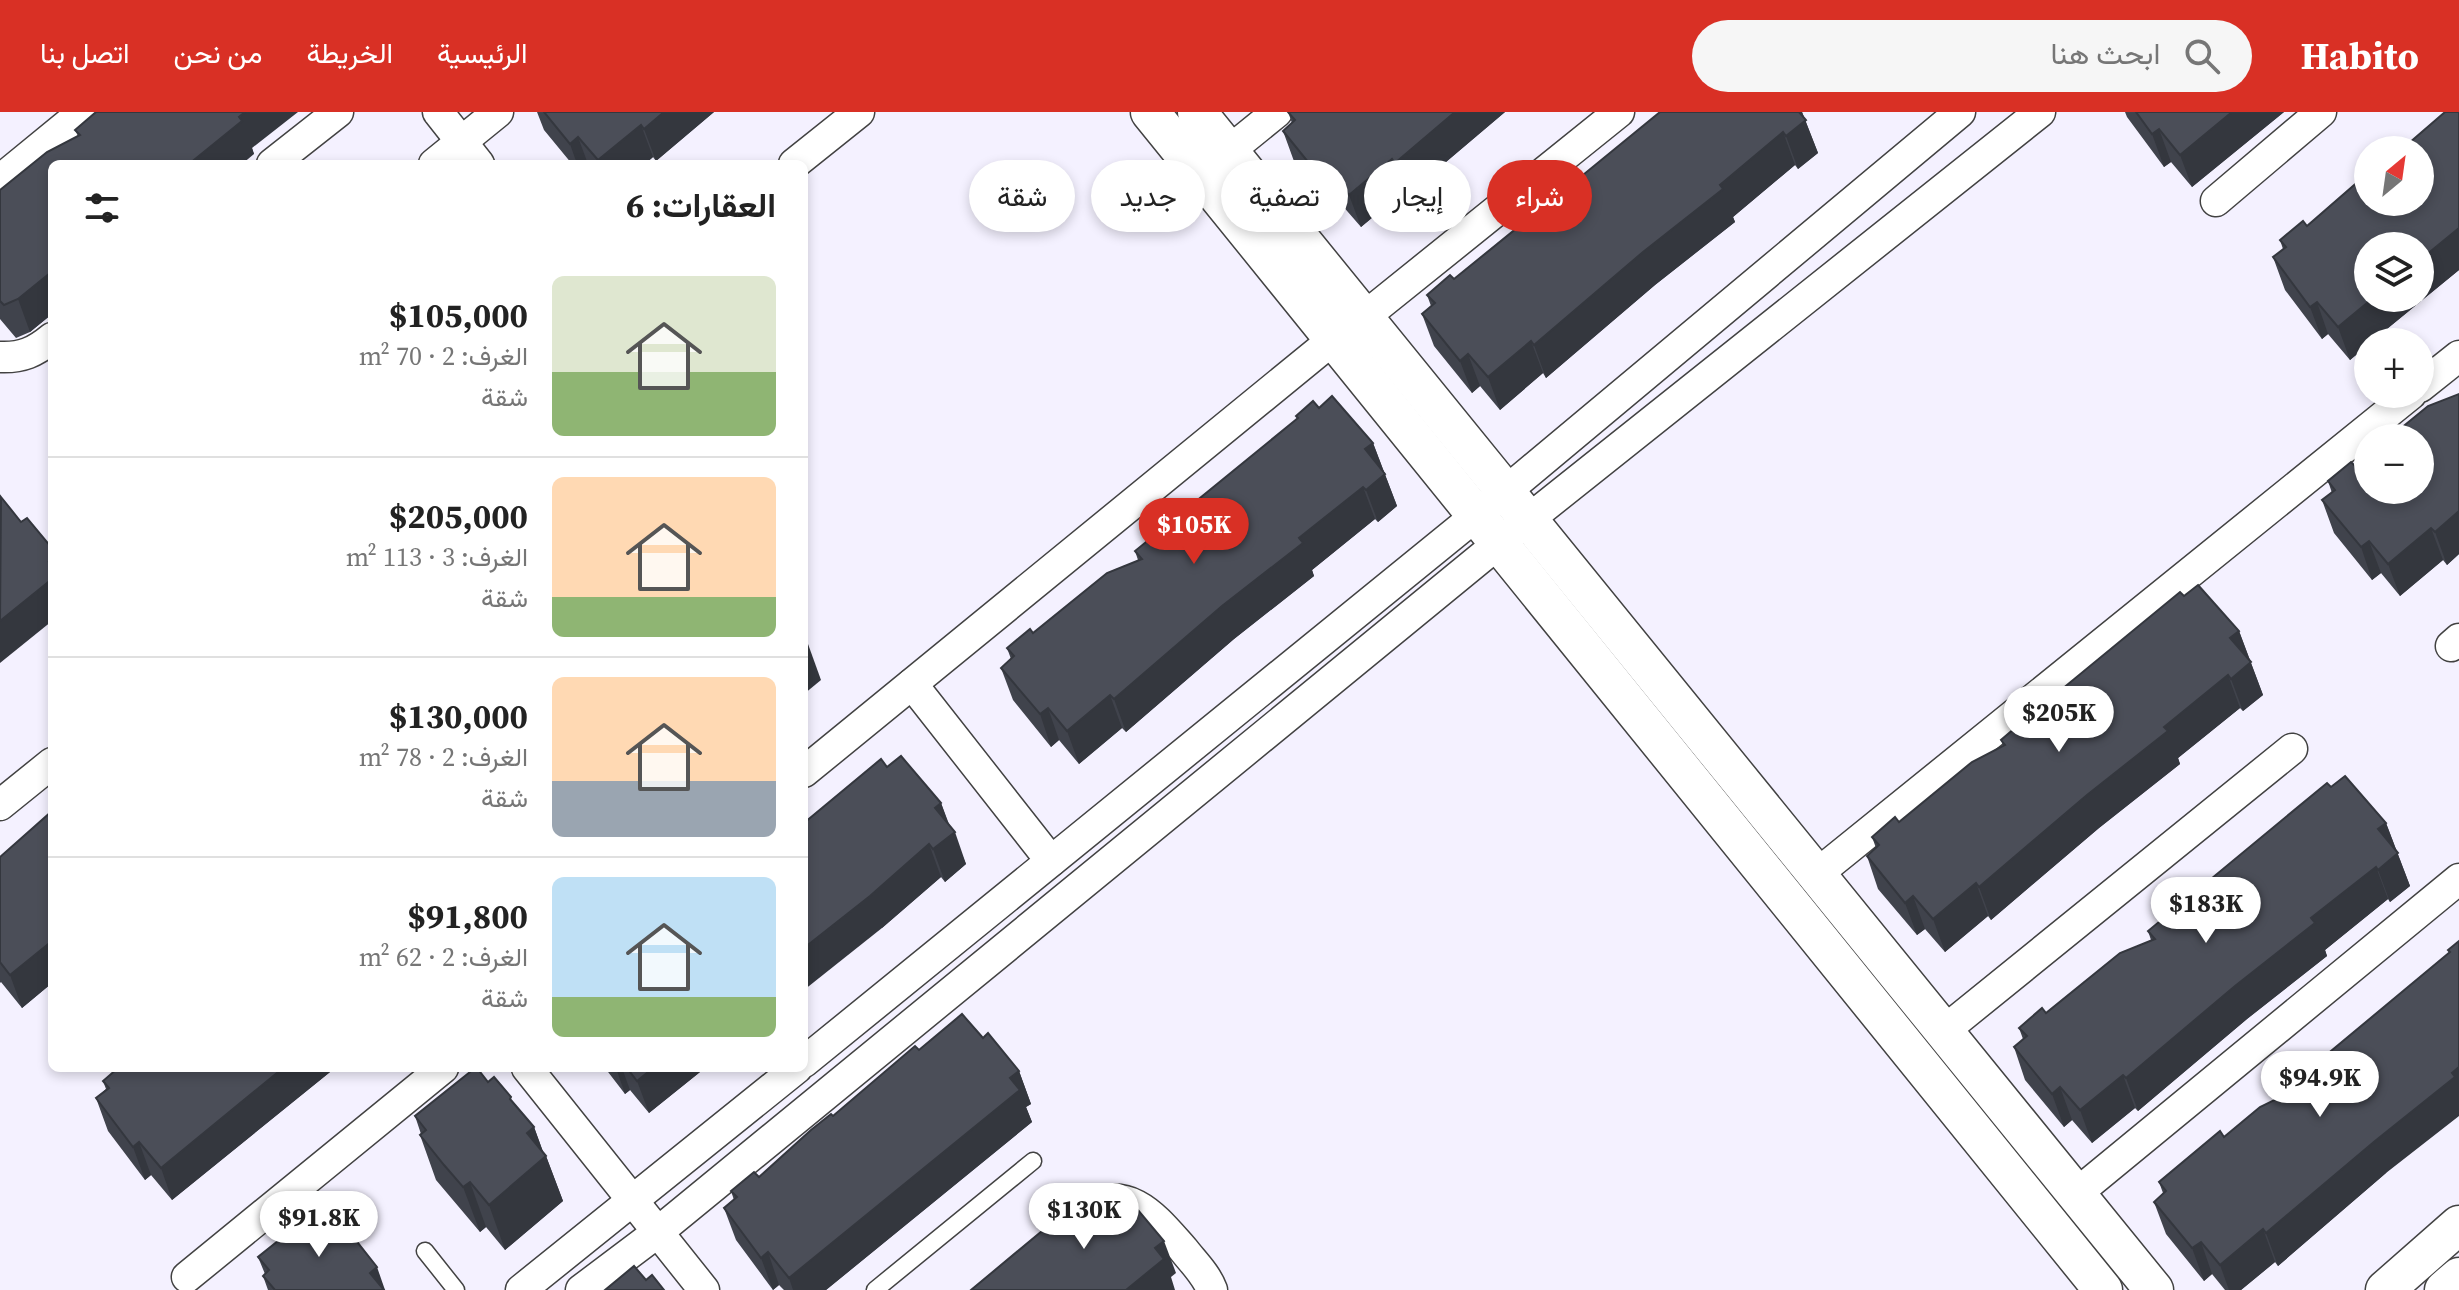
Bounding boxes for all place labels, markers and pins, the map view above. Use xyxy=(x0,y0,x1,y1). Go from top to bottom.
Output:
pin: $105K xyxy=(1138,498,1250,566)
pin: $205K xyxy=(2003,686,2115,754)
pin: $183K xyxy=(2150,877,2262,945)
pin: $94.9K xyxy=(2255,1051,2385,1119)
pin: $130K xyxy=(1028,1183,1140,1251)
pin: $91.8K xyxy=(254,1191,384,1259)

